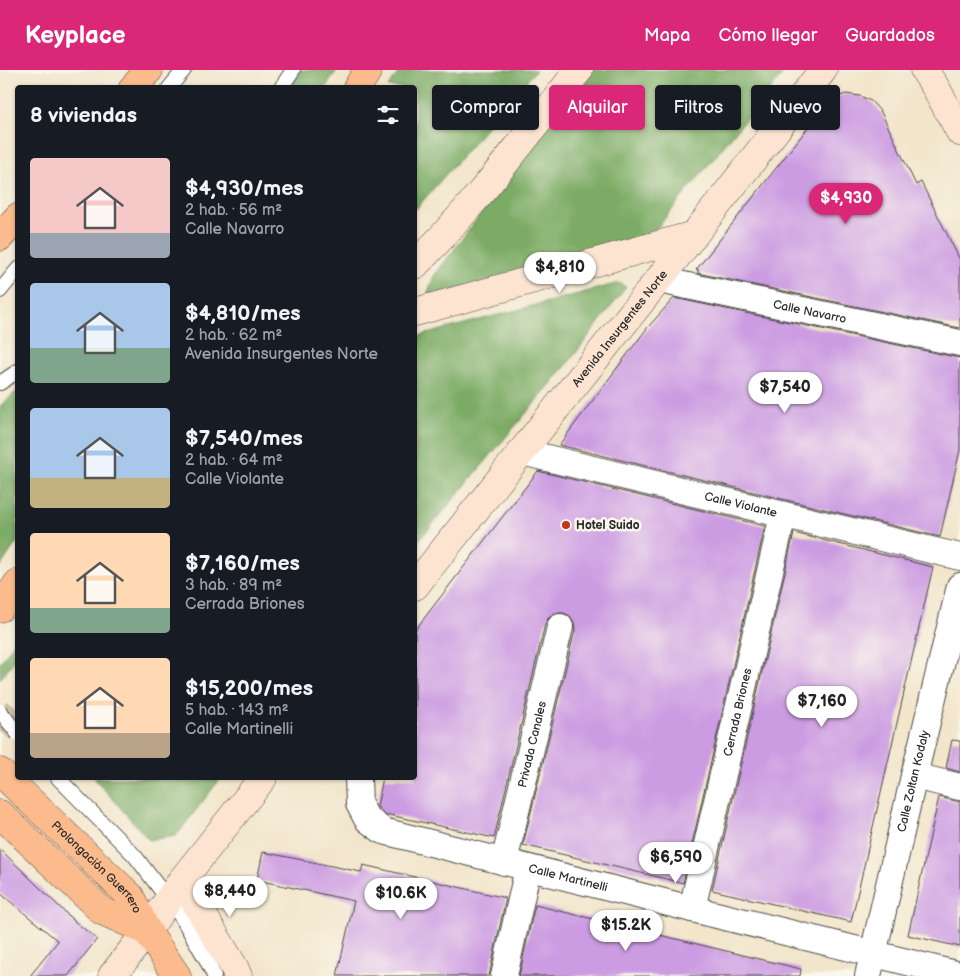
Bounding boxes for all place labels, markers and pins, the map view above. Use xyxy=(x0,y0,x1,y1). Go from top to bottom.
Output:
pin: $4,930 xyxy=(805,182,887,225)
pin: $4,810 xyxy=(519,252,601,294)
pin: $7,540 xyxy=(744,372,826,414)
place label: Hotel Suido xyxy=(576,518,640,533)
marker: Hotel Suido xyxy=(560,519,572,531)
pin: $7,160 xyxy=(781,686,863,728)
pin: $6,590 xyxy=(635,842,717,884)
pin: $8,440 xyxy=(189,876,271,918)
pin: $10.6K xyxy=(360,878,442,920)
pin: $15.2K xyxy=(585,910,667,952)

